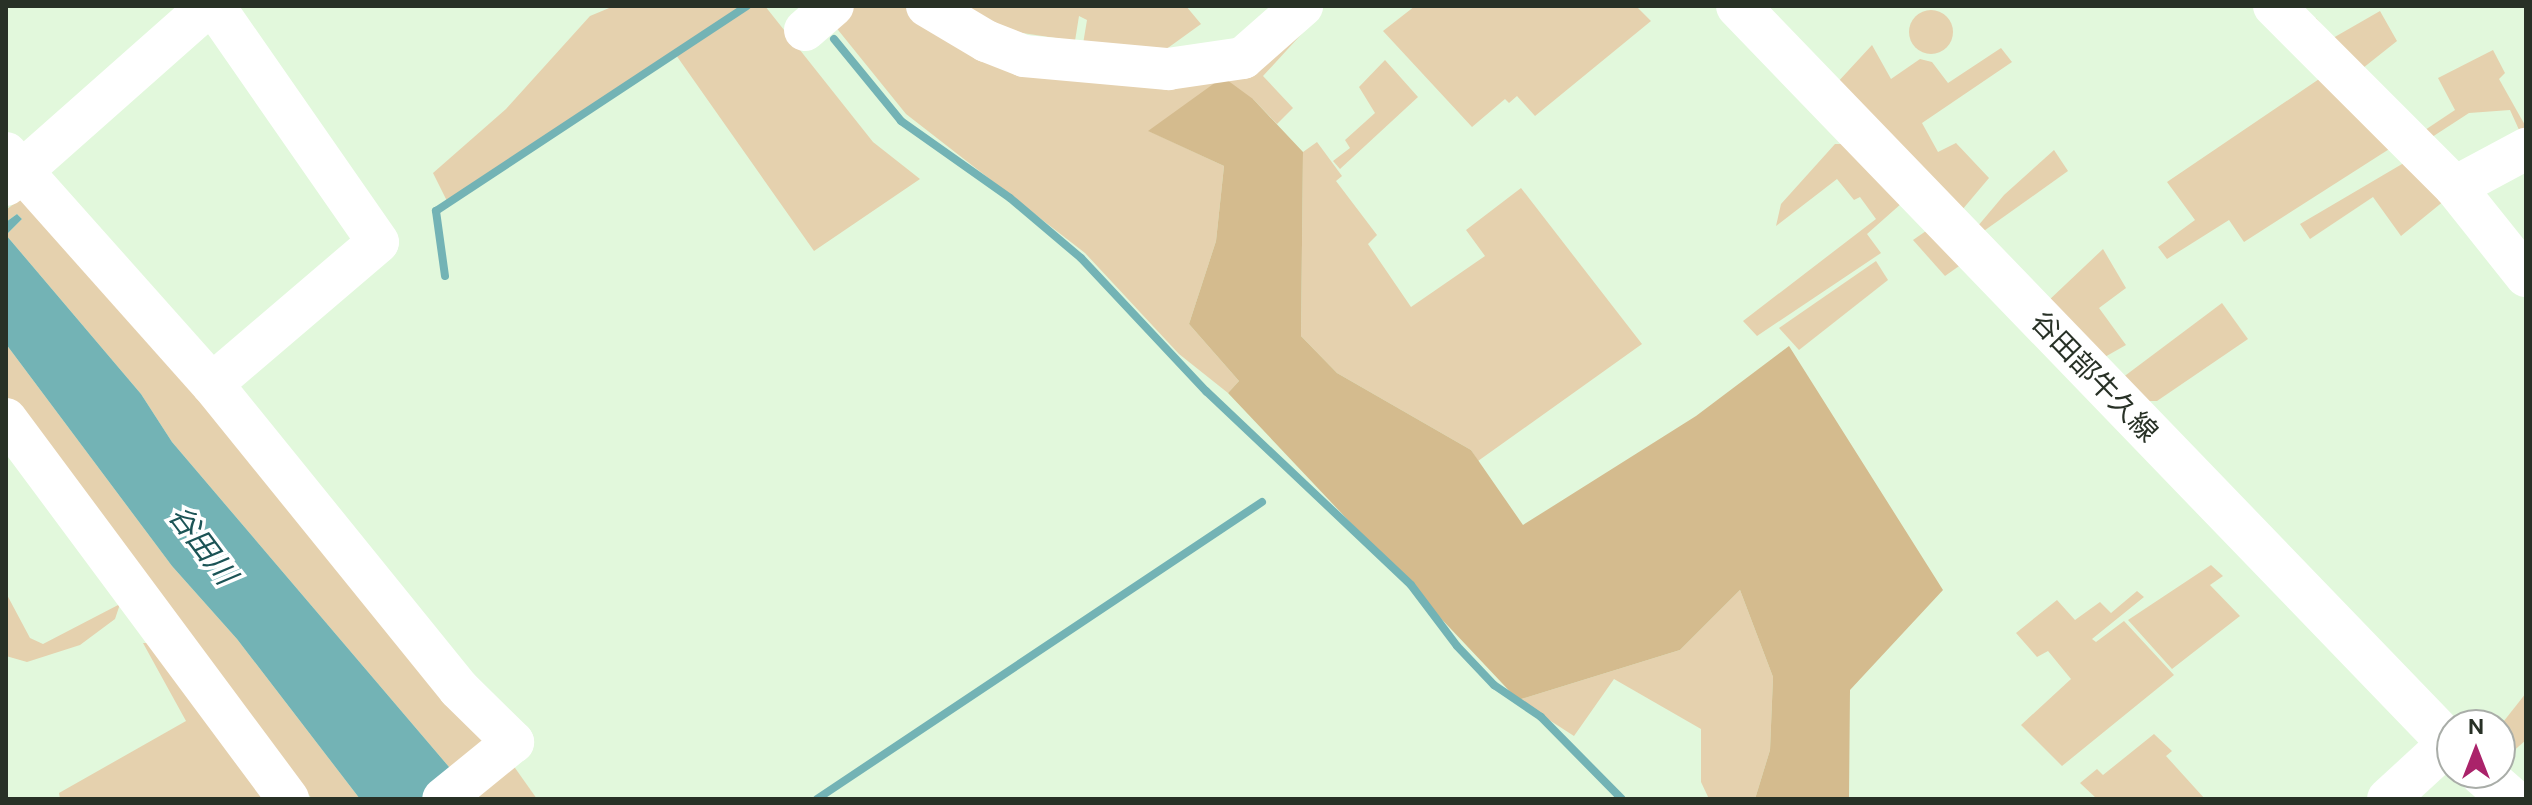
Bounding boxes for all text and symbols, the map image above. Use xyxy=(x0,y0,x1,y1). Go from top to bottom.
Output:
street label: 谷田部牛久線 xyxy=(2024,305,2164,449)
water label: 谷田川 xyxy=(161,498,243,592)
north arrow xyxy=(2436,709,2516,789)
text: N xyxy=(2468,712,2484,741)

